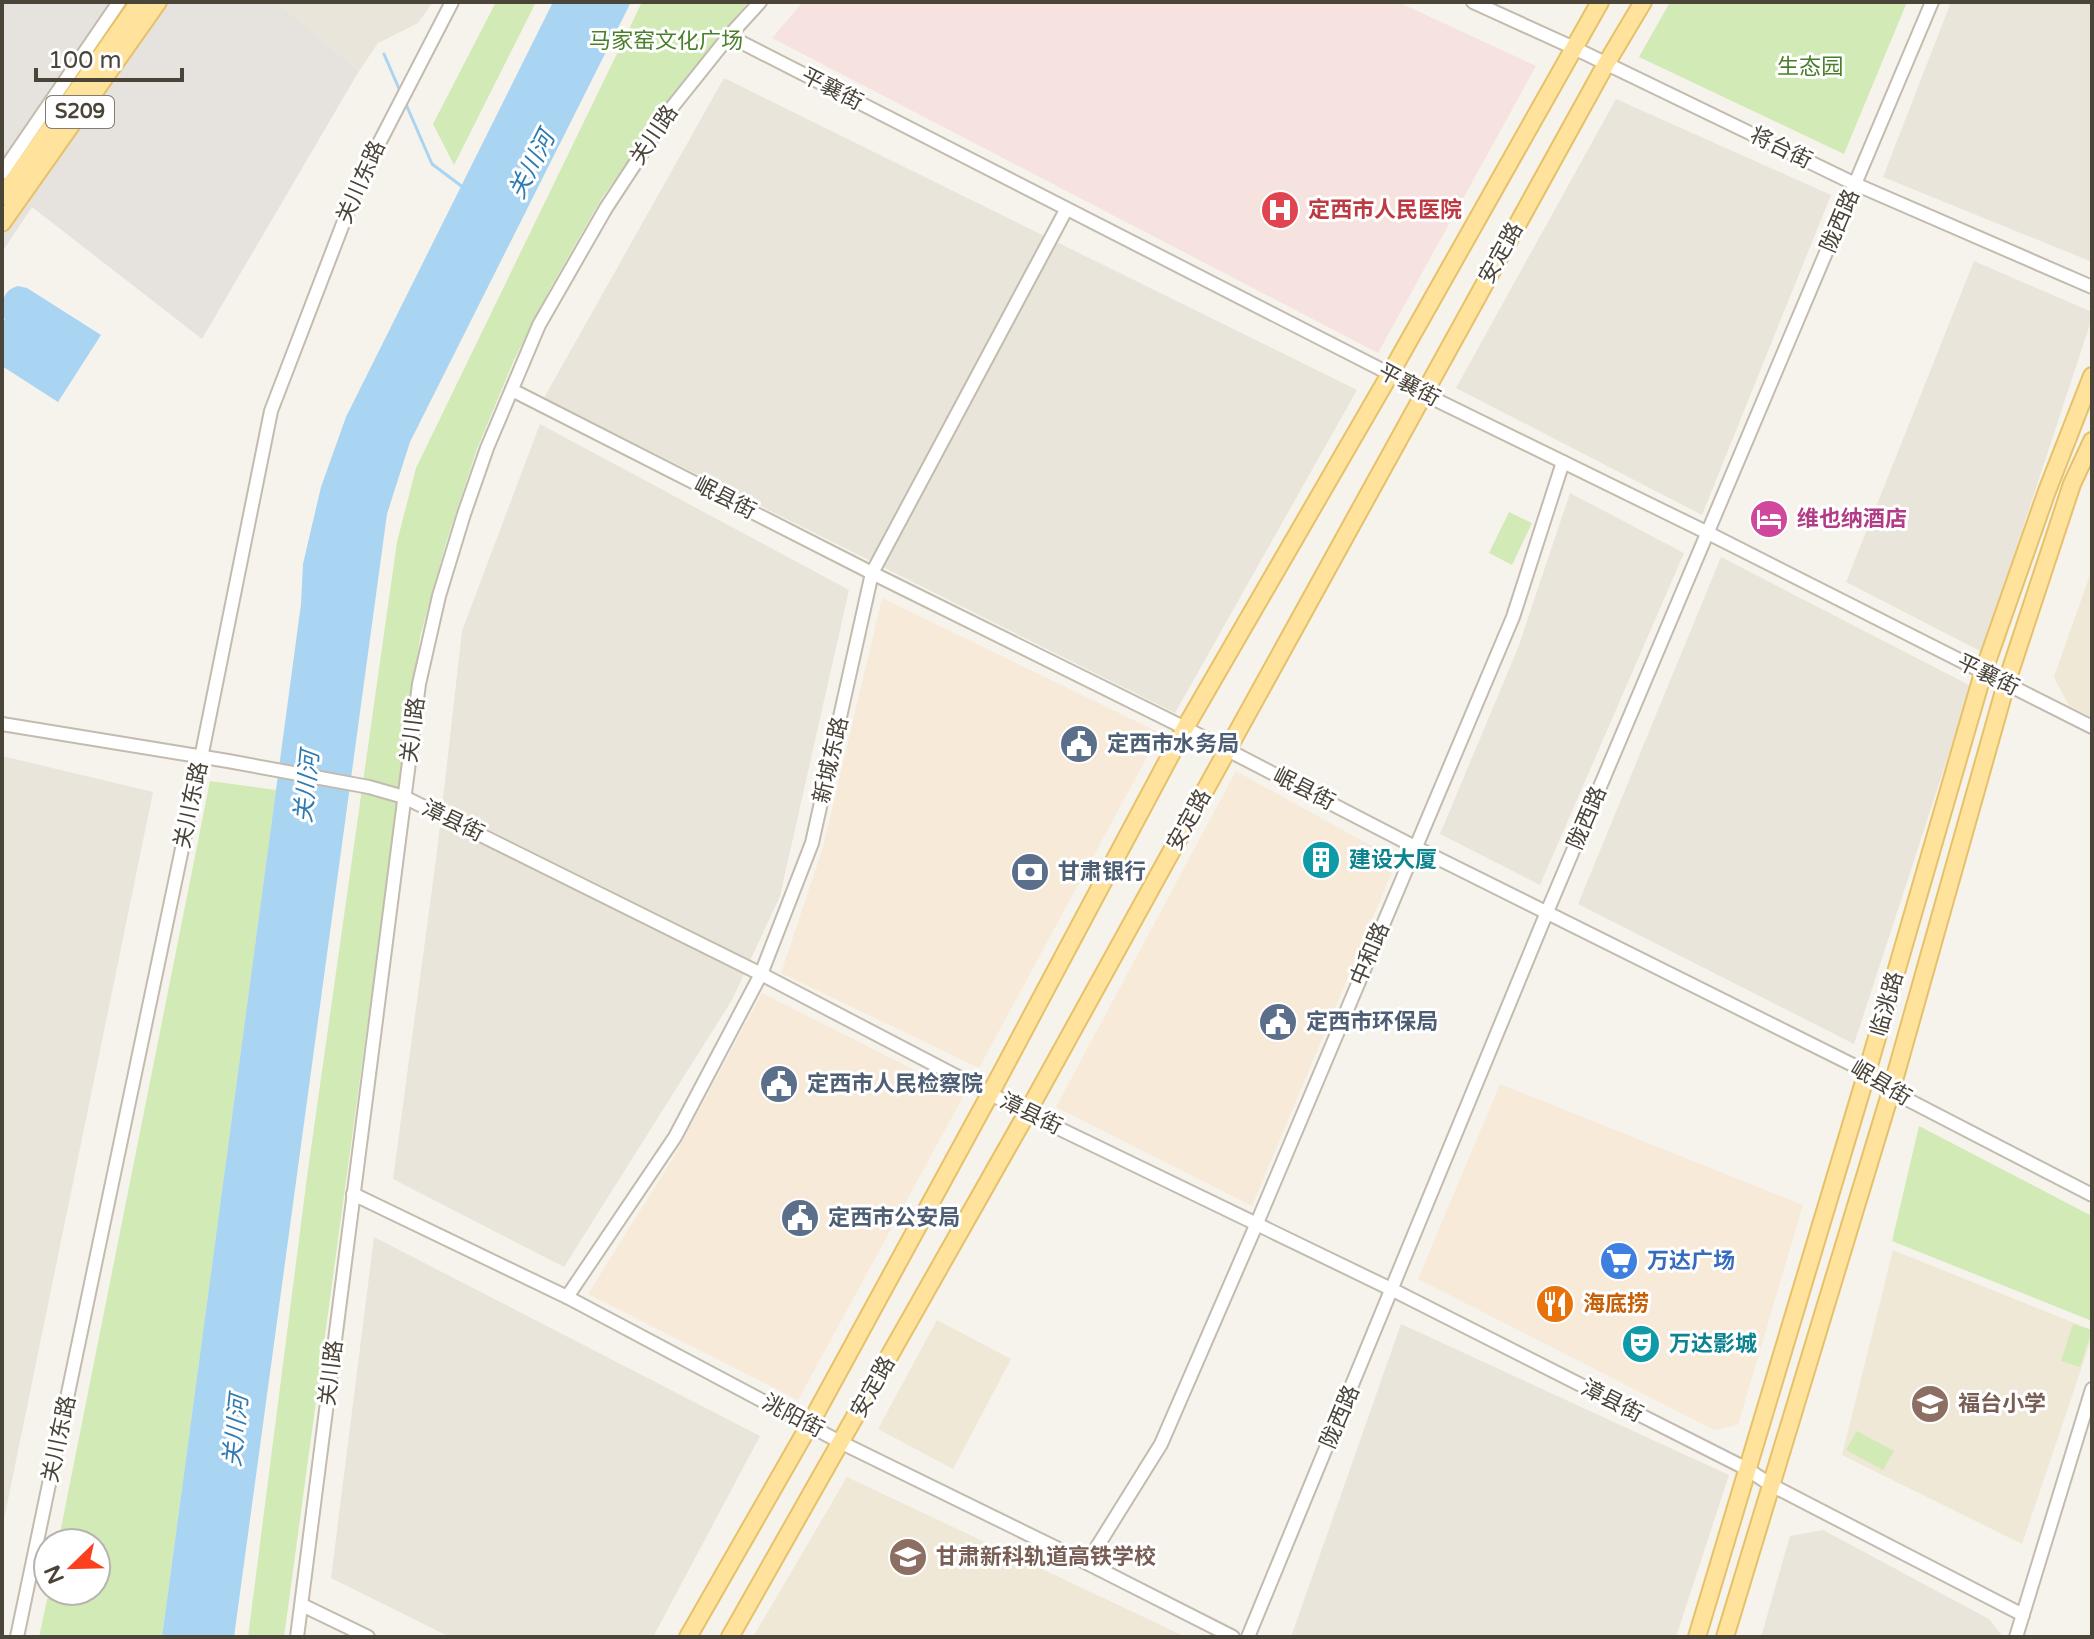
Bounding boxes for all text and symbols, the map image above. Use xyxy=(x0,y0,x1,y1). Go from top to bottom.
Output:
park label: 马家窑文化广场 xyxy=(589,28,743,54)
scale bar xyxy=(36,32,182,82)
text: 100 m xyxy=(48,46,122,75)
park label: 生态园 xyxy=(1777,54,1843,80)
street label: 平襄街 xyxy=(797,62,867,116)
road number: S209 xyxy=(46,96,114,128)
street label: 关川路 xyxy=(625,100,683,170)
street label: 将台街 xyxy=(1746,122,1816,174)
water label: 关川河 xyxy=(503,123,563,204)
street label: 关川东路 xyxy=(331,137,391,227)
street label: 陇西路 xyxy=(1815,186,1865,256)
hospital icon: 定西市人民医院 xyxy=(1259,189,1301,231)
place label: 定西市人民医院 xyxy=(1308,197,1462,223)
street label: 安定路 xyxy=(1474,218,1528,288)
street label: 平襄街 xyxy=(1374,358,1444,412)
street label: 岷县街 xyxy=(690,471,760,525)
hotel icon: 维也纳酒店 xyxy=(1748,498,1790,540)
place label: 维也纳酒店 xyxy=(1797,506,1907,532)
street label: 平襄街 xyxy=(1953,649,2023,701)
street label: 关川路 xyxy=(396,696,430,764)
street label: 新城东路 xyxy=(808,714,854,806)
public building icon: 定西市水务局 xyxy=(1058,723,1100,765)
place label: 定西市水务局 xyxy=(1107,731,1239,757)
water label: 关川河 xyxy=(289,746,326,824)
street label: 关川东路 xyxy=(169,759,213,851)
street label: 岷县街 xyxy=(1269,762,1339,816)
street label: 陇西路 xyxy=(1562,783,1612,853)
street label: 安定路 xyxy=(1162,785,1216,855)
street label: 漳县街 xyxy=(418,795,488,847)
building icon: 建设大厦 xyxy=(1300,839,1342,881)
place label: 建设大厦 xyxy=(1349,847,1437,873)
bank icon: 甘肃银行 xyxy=(1009,851,1051,893)
place label: 甘肃银行 xyxy=(1058,859,1146,885)
street label: 中和路 xyxy=(1345,919,1395,989)
street label: 临洮路 xyxy=(1865,969,1909,1039)
public building icon: 定西市环保局 xyxy=(1257,1001,1299,1043)
place label: 定西市环保局 xyxy=(1306,1009,1438,1035)
street label: 岷县街 xyxy=(1846,1055,1916,1111)
public building icon: 定西市人民检察院 xyxy=(758,1063,800,1105)
place label: 定西市人民检察院 xyxy=(807,1071,983,1097)
street label: 漳县街 xyxy=(996,1088,1066,1140)
public building icon: 定西市公安局 xyxy=(779,1197,821,1239)
place label: 定西市公安局 xyxy=(828,1205,960,1231)
supermarket icon: 万达广场 xyxy=(1598,1240,1640,1282)
place label: 万达广场 xyxy=(1647,1248,1735,1274)
restaurant icon: 海底捞 xyxy=(1534,1283,1576,1325)
place label: 海底捞 xyxy=(1583,1291,1649,1317)
theatre icon: 万达影城 xyxy=(1620,1323,1662,1365)
place label: 万达影城 xyxy=(1669,1331,1757,1357)
street label: 关川路 xyxy=(314,1339,348,1407)
street label: 安定路 xyxy=(846,1352,900,1422)
street label: 漳县街 xyxy=(1577,1374,1647,1428)
street label: 陇西路 xyxy=(1315,1382,1365,1452)
school or university icon: 福台小学 xyxy=(1909,1383,1951,1425)
street label: 洮阳街 xyxy=(758,1389,828,1443)
water label: 关川河 xyxy=(218,1390,255,1468)
place label: 福台小学 xyxy=(1958,1391,2046,1417)
street label: 关川东路 xyxy=(37,1393,81,1485)
north arrow xyxy=(32,1527,112,1607)
school or university icon: 甘肃新科轨道高铁学校 xyxy=(887,1536,929,1578)
place label: 甘肃新科轨道高铁学校 xyxy=(936,1544,1156,1570)
text: N xyxy=(39,1561,70,1588)

